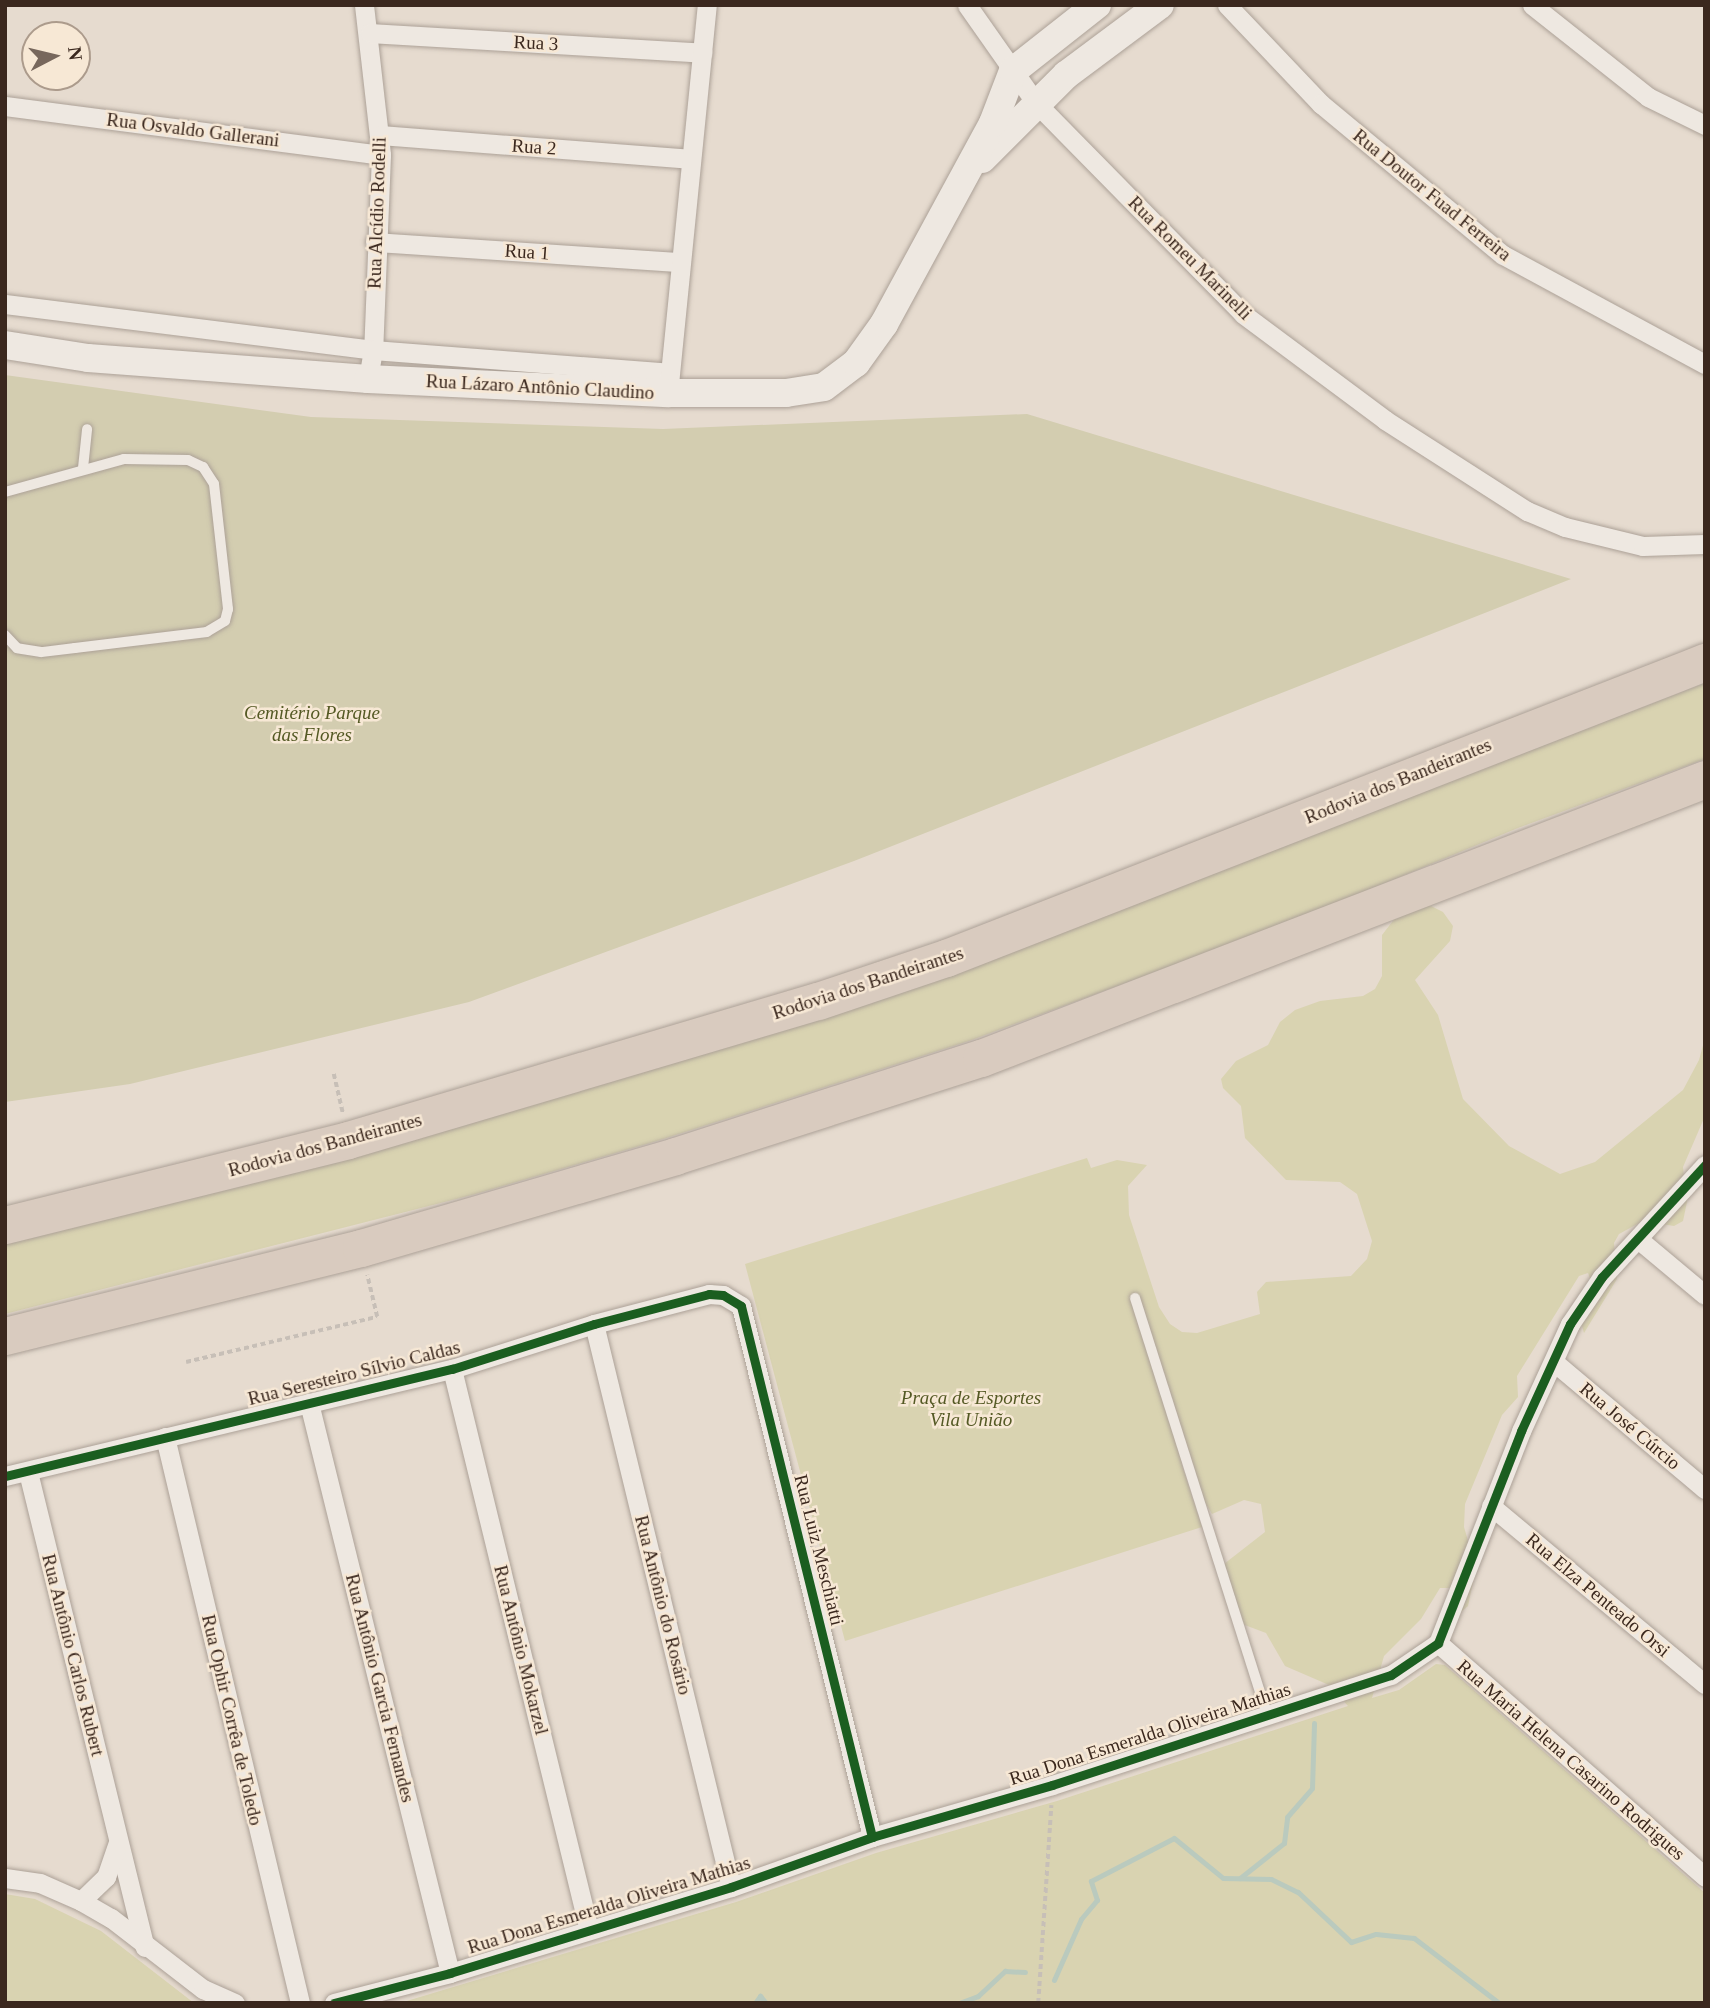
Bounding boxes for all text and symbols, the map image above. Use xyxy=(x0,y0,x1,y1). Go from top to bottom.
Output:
north arrow xyxy=(21,21,91,91)
street label: Rua 3 xyxy=(513,30,559,56)
text: N xyxy=(64,46,87,62)
street label: Rua Osvaldo Gallerani xyxy=(105,108,281,152)
street label: Rua Doutor Fuad Ferreira xyxy=(1348,124,1516,266)
street label: Rua 2 xyxy=(511,134,557,160)
street label: Rua Alcídio Rodelli xyxy=(363,136,391,290)
street label: Rua Romeu Marinelli xyxy=(1123,191,1257,325)
street label: Rua 1 xyxy=(504,239,550,265)
street label: Rua Lázaro Antônio Claudino xyxy=(425,370,655,404)
park label: Cemitério Parque das Flores xyxy=(244,702,380,746)
street label: Rodovia dos Bandeirantes xyxy=(1301,733,1495,829)
street label: Rodovia dos Bandeirantes xyxy=(770,941,966,1025)
street label: Rodovia dos Bandeirantes xyxy=(226,1108,424,1182)
street label: Rua Seresteiro Sílvio Caldas xyxy=(246,1336,462,1410)
street label: Rua José Cúrcio xyxy=(1575,1377,1685,1475)
park label: Praça de Esportes Vila União xyxy=(901,1387,1041,1431)
street label: Rua Luiz Meschiatti xyxy=(789,1472,849,1628)
street label: Rua Antônio do Rosário xyxy=(630,1512,696,1698)
street label: Rua Elza Penteado Orsi xyxy=(1521,1528,1675,1662)
street label: Rua Antônio Carlos Rubert xyxy=(37,1551,109,1759)
street label: Rua Antônio Mokarzel xyxy=(489,1562,553,1738)
street label: Rua Antônio Garcia Fernandes xyxy=(340,1571,420,1805)
street label: Rua Ophir Corrêa de Toledo xyxy=(197,1612,267,1828)
street label: Rua Maria Helena Casarino Rodrigues xyxy=(1452,1655,1690,1865)
street label: Rua Dona Esmeralda Oliveira Mathias xyxy=(1006,1678,1294,1790)
street label: Rua Dona Esmeralda Oliveira Mathias xyxy=(465,1851,753,1959)

